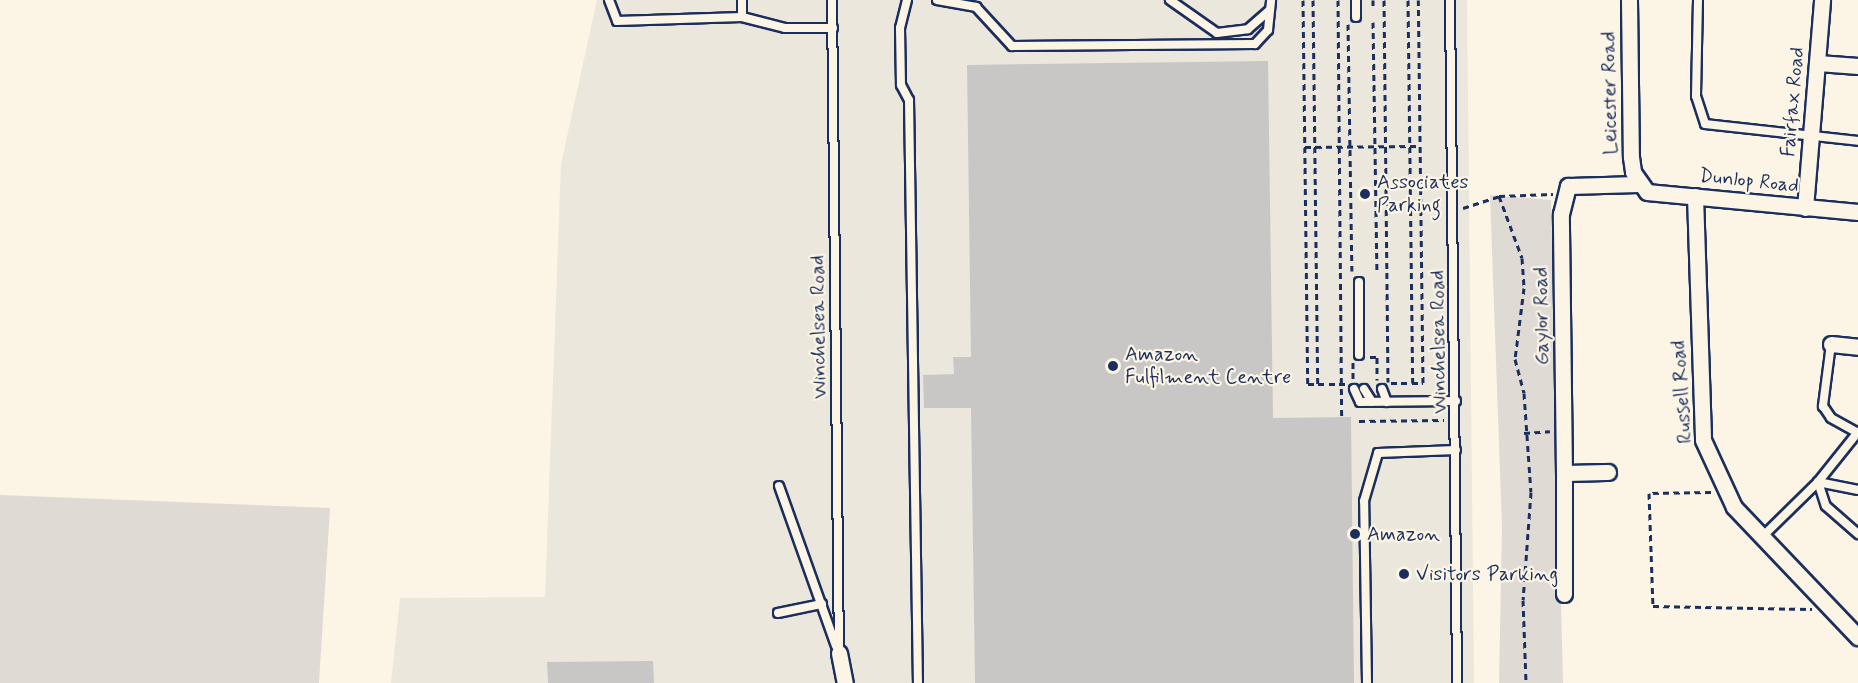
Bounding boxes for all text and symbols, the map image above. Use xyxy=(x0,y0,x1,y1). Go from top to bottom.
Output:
street label: Leicester Road xyxy=(1597,32,1623,154)
street label: Fairfax Road xyxy=(1776,46,1810,158)
street label: Dunlop Road xyxy=(1698,164,1800,198)
place label: Associates Parking xyxy=(1377,170,1468,217)
marker: Associates Parking xyxy=(1358,187,1372,201)
street label: Winchelsea Road xyxy=(806,255,832,399)
street label: Gaylor Road xyxy=(1529,266,1555,366)
street label: Winchelsea Road xyxy=(1426,270,1452,414)
street label: Russell Road xyxy=(1666,340,1698,444)
place label: Amazon Fulfilment Centre xyxy=(1125,342,1288,389)
marker: Amazon Fulfilment Centre xyxy=(1106,359,1120,373)
place label: Amazon xyxy=(1367,522,1440,546)
marker: Amazon xyxy=(1348,527,1362,541)
place label: Visitors Parking xyxy=(1416,562,1550,586)
marker: Visitors Parking xyxy=(1397,567,1411,581)

